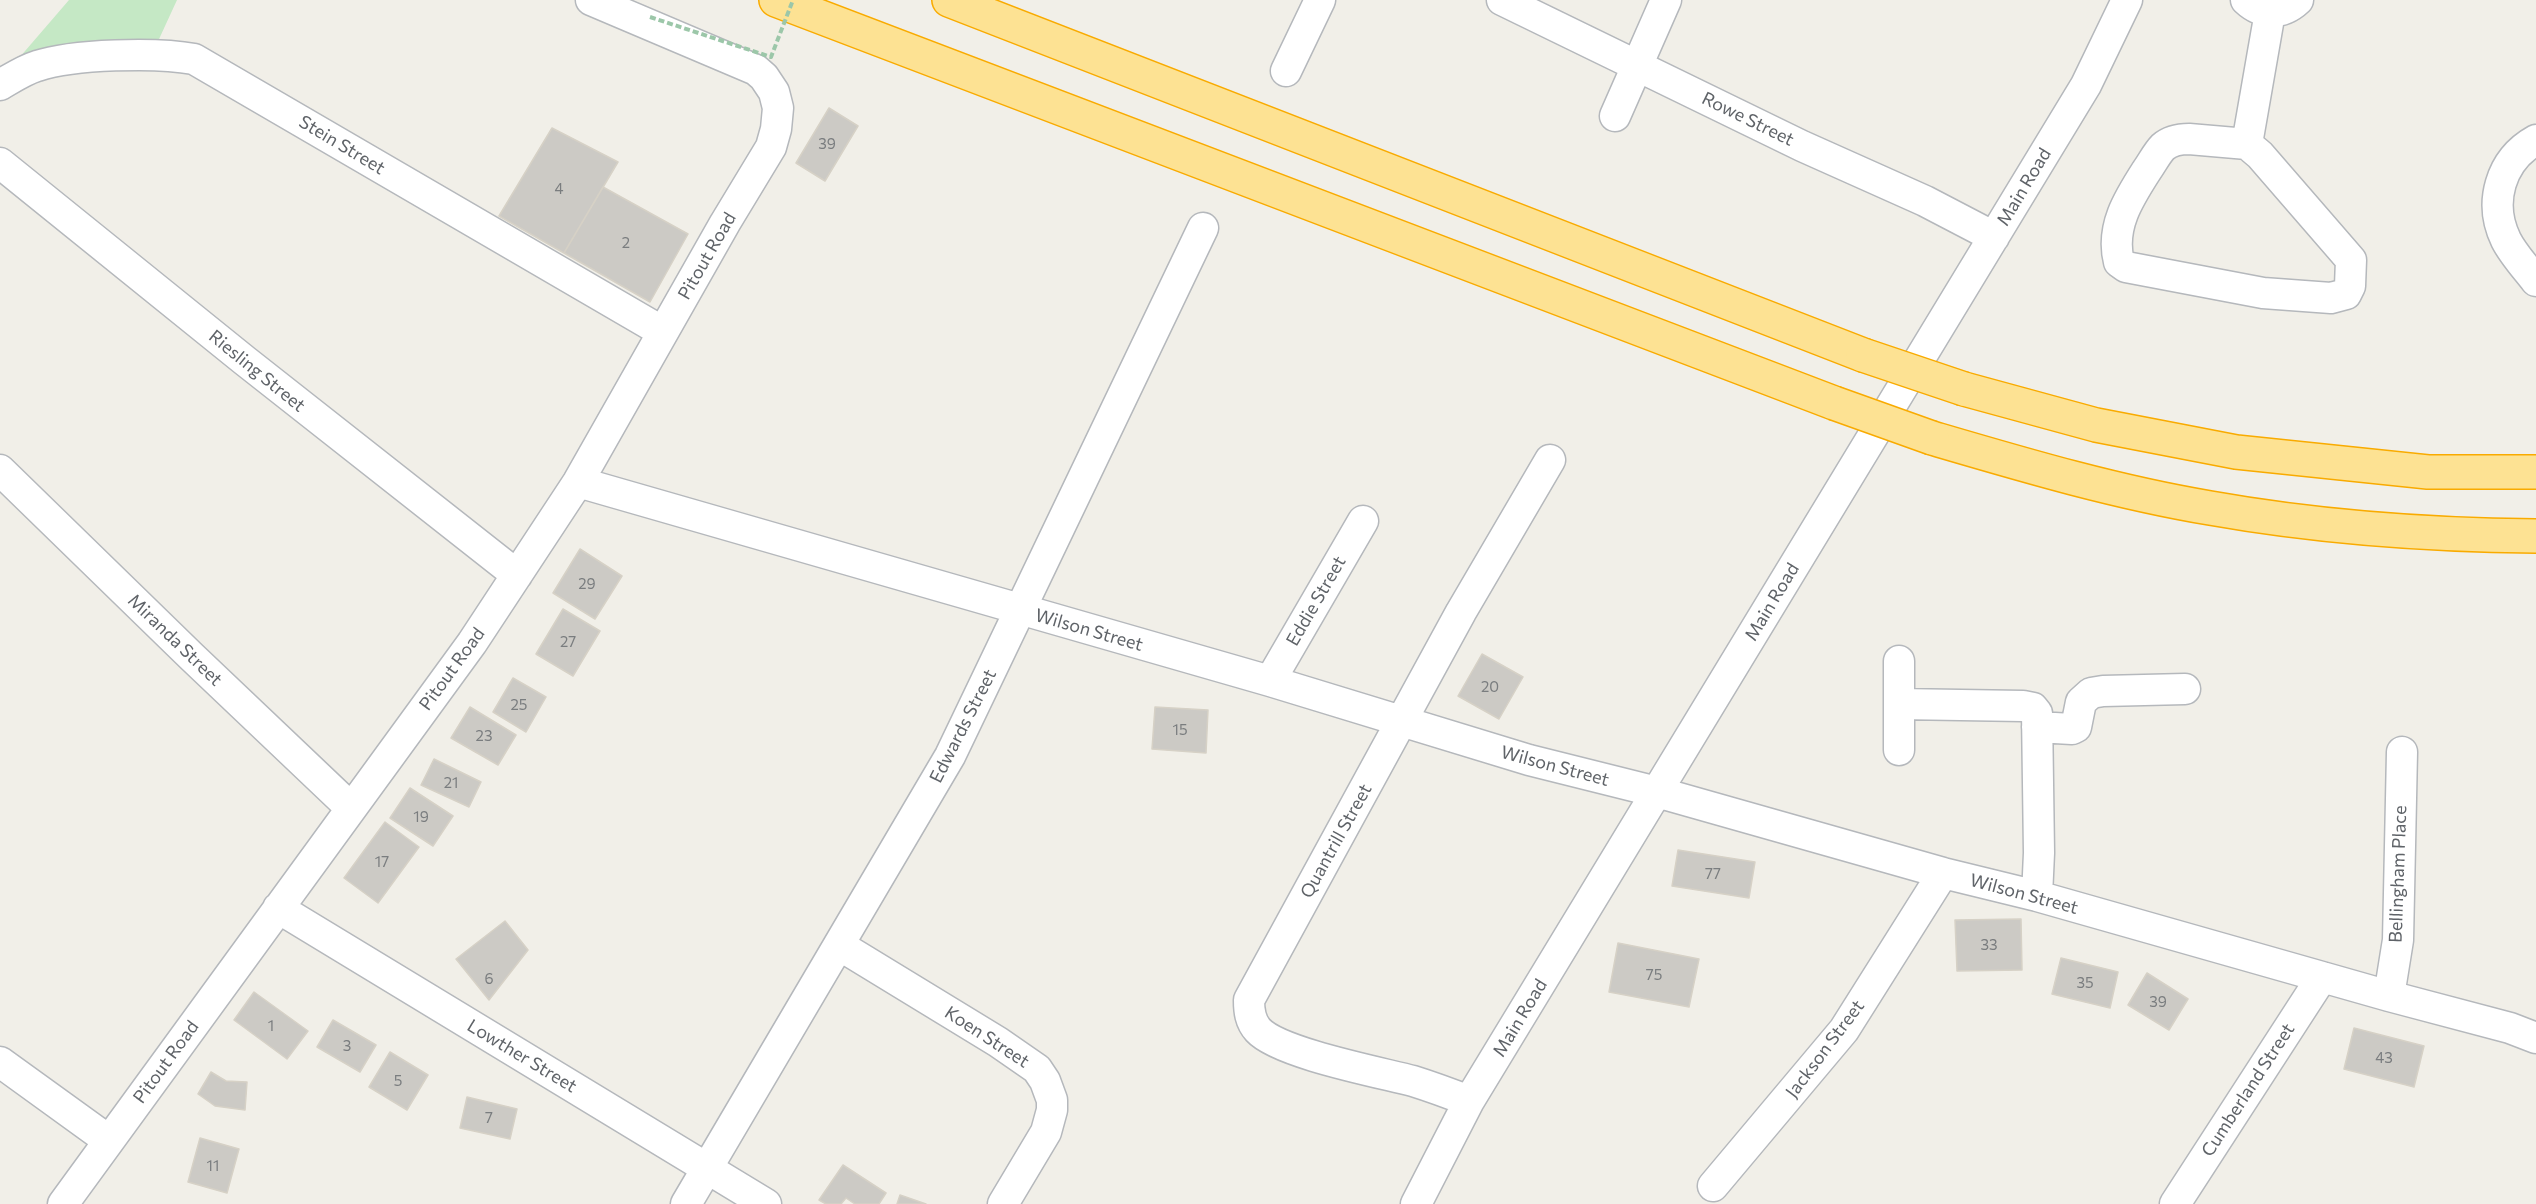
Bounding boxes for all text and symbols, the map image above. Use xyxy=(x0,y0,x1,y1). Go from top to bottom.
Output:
street label: Rowe Street xyxy=(1698,87,1798,151)
street label: Stein Street xyxy=(295,111,389,179)
house number: 39 xyxy=(818,135,836,153)
street label: Main Road xyxy=(1992,144,2056,230)
house number: 4 xyxy=(555,180,563,198)
street label: Pitout Road xyxy=(673,209,741,303)
house number: 2 xyxy=(622,234,630,252)
street label: Riesling Street xyxy=(204,325,310,417)
street label: Eddie Street xyxy=(1282,552,1350,650)
street label: Main Road xyxy=(1740,559,1804,645)
house number: 29 xyxy=(578,575,596,593)
street label: Miranda Street xyxy=(123,590,227,690)
street label: Wilson Street xyxy=(1033,604,1145,656)
street label: Pitout Road xyxy=(415,623,489,715)
house number: 27 xyxy=(560,633,576,651)
street label: Edwards Street xyxy=(925,666,1001,786)
house number: 20 xyxy=(1481,678,1499,696)
house number: 25 xyxy=(511,696,527,714)
house number: 15 xyxy=(1172,721,1188,739)
house number: 23 xyxy=(476,727,492,745)
street label: Wilson Street xyxy=(1499,741,1611,791)
house number: 21 xyxy=(444,774,458,792)
street label: Quantrill Street xyxy=(1296,780,1376,902)
street label: Bellingham Place xyxy=(2385,805,2411,943)
house number: 19 xyxy=(413,808,429,826)
house number: 17 xyxy=(375,853,389,871)
house number: 77 xyxy=(1705,865,1721,883)
street label: Wilson Street xyxy=(1968,869,2080,919)
house number: 33 xyxy=(1980,936,1998,954)
house number: 75 xyxy=(1646,966,1662,984)
house number: 6 xyxy=(484,970,494,988)
house number: 35 xyxy=(2076,974,2094,992)
street label: Main Road xyxy=(1488,975,1552,1061)
house number: 39 xyxy=(2149,993,2167,1011)
street label: Jackson Street xyxy=(1781,996,1869,1102)
street label: Koen Street xyxy=(941,1002,1033,1072)
street label: Lowther Street xyxy=(463,1015,581,1097)
street label: Pitout Road xyxy=(129,1016,203,1108)
house number: 1 xyxy=(268,1017,274,1035)
street label: Cumberland Street xyxy=(2197,1019,2299,1161)
house number: 3 xyxy=(343,1037,351,1055)
house number: 43 xyxy=(2375,1049,2393,1067)
house number: 5 xyxy=(394,1072,402,1090)
house number: 7 xyxy=(485,1109,493,1127)
house number: 11 xyxy=(207,1157,219,1175)

